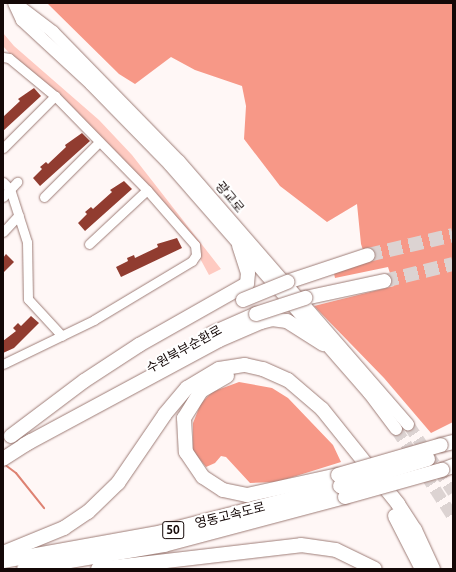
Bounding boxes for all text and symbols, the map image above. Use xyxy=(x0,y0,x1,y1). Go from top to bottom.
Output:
street label: 광교로 xyxy=(212,178,248,216)
street label: 수원북부순환로 xyxy=(144,322,224,376)
street label: 영동고속도로 xyxy=(193,499,267,531)
road number: 50 xyxy=(162,520,184,540)

